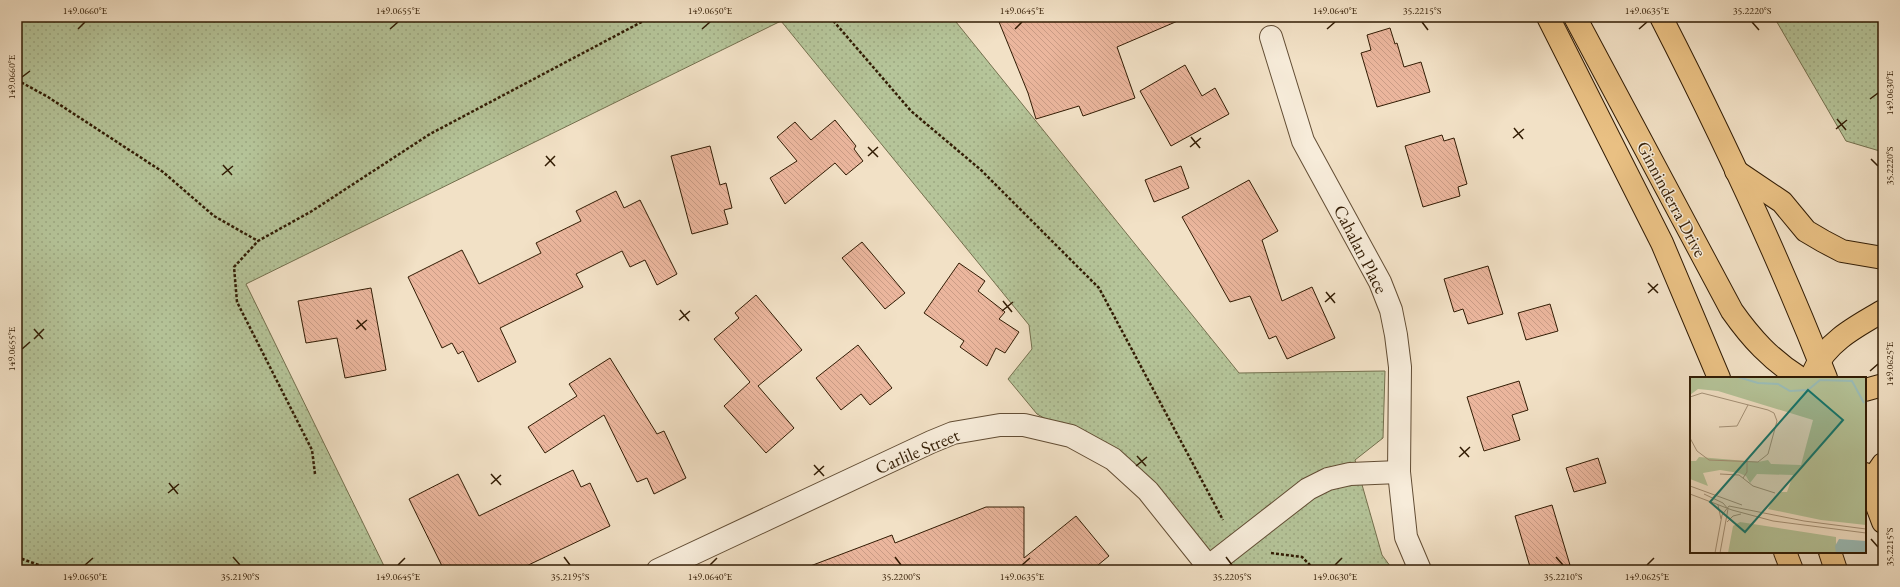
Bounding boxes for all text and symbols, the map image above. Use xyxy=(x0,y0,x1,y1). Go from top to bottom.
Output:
text: 149.0660°E xyxy=(63,4,108,17)
text: 149.0655°E xyxy=(376,4,421,17)
text: 149.0650°E xyxy=(688,4,733,17)
text: 149.0645°E xyxy=(1000,4,1045,17)
text: 149.0640°E xyxy=(1313,4,1358,17)
text: 35.2215°S xyxy=(1403,4,1442,17)
text: 149.0635°E xyxy=(1625,4,1670,17)
text: 35.2220°S xyxy=(1733,4,1772,17)
text: 149.0660°E xyxy=(5,54,18,99)
text: 149.0630°E xyxy=(1883,70,1896,115)
street label: Ginninderra Drive xyxy=(1632,137,1712,261)
text: 35.2220°S xyxy=(1883,146,1896,185)
street label: Cahalan Place xyxy=(1329,201,1393,297)
text: 149.0655°E xyxy=(5,326,18,371)
text: 149.0625°E xyxy=(1883,341,1896,386)
inset map xyxy=(1690,377,1866,553)
street label: Carlile Street xyxy=(871,423,963,479)
text: 35.2215°S xyxy=(1883,527,1896,566)
text: 149.0650°E xyxy=(63,570,108,583)
text: 35.2190°S xyxy=(221,570,260,583)
text: 149.0645°E xyxy=(376,570,421,583)
text: 35.2195°S xyxy=(551,570,590,583)
text: 149.0640°E xyxy=(688,570,733,583)
text: 35.2200°S xyxy=(882,570,921,583)
text: 149.0635°E xyxy=(1000,570,1045,583)
text: 35.2205°S xyxy=(1213,570,1252,583)
text: 149.0630°E xyxy=(1313,570,1358,583)
text: 35.2210°S xyxy=(1544,570,1583,583)
text: 149.0625°E xyxy=(1625,570,1670,583)

